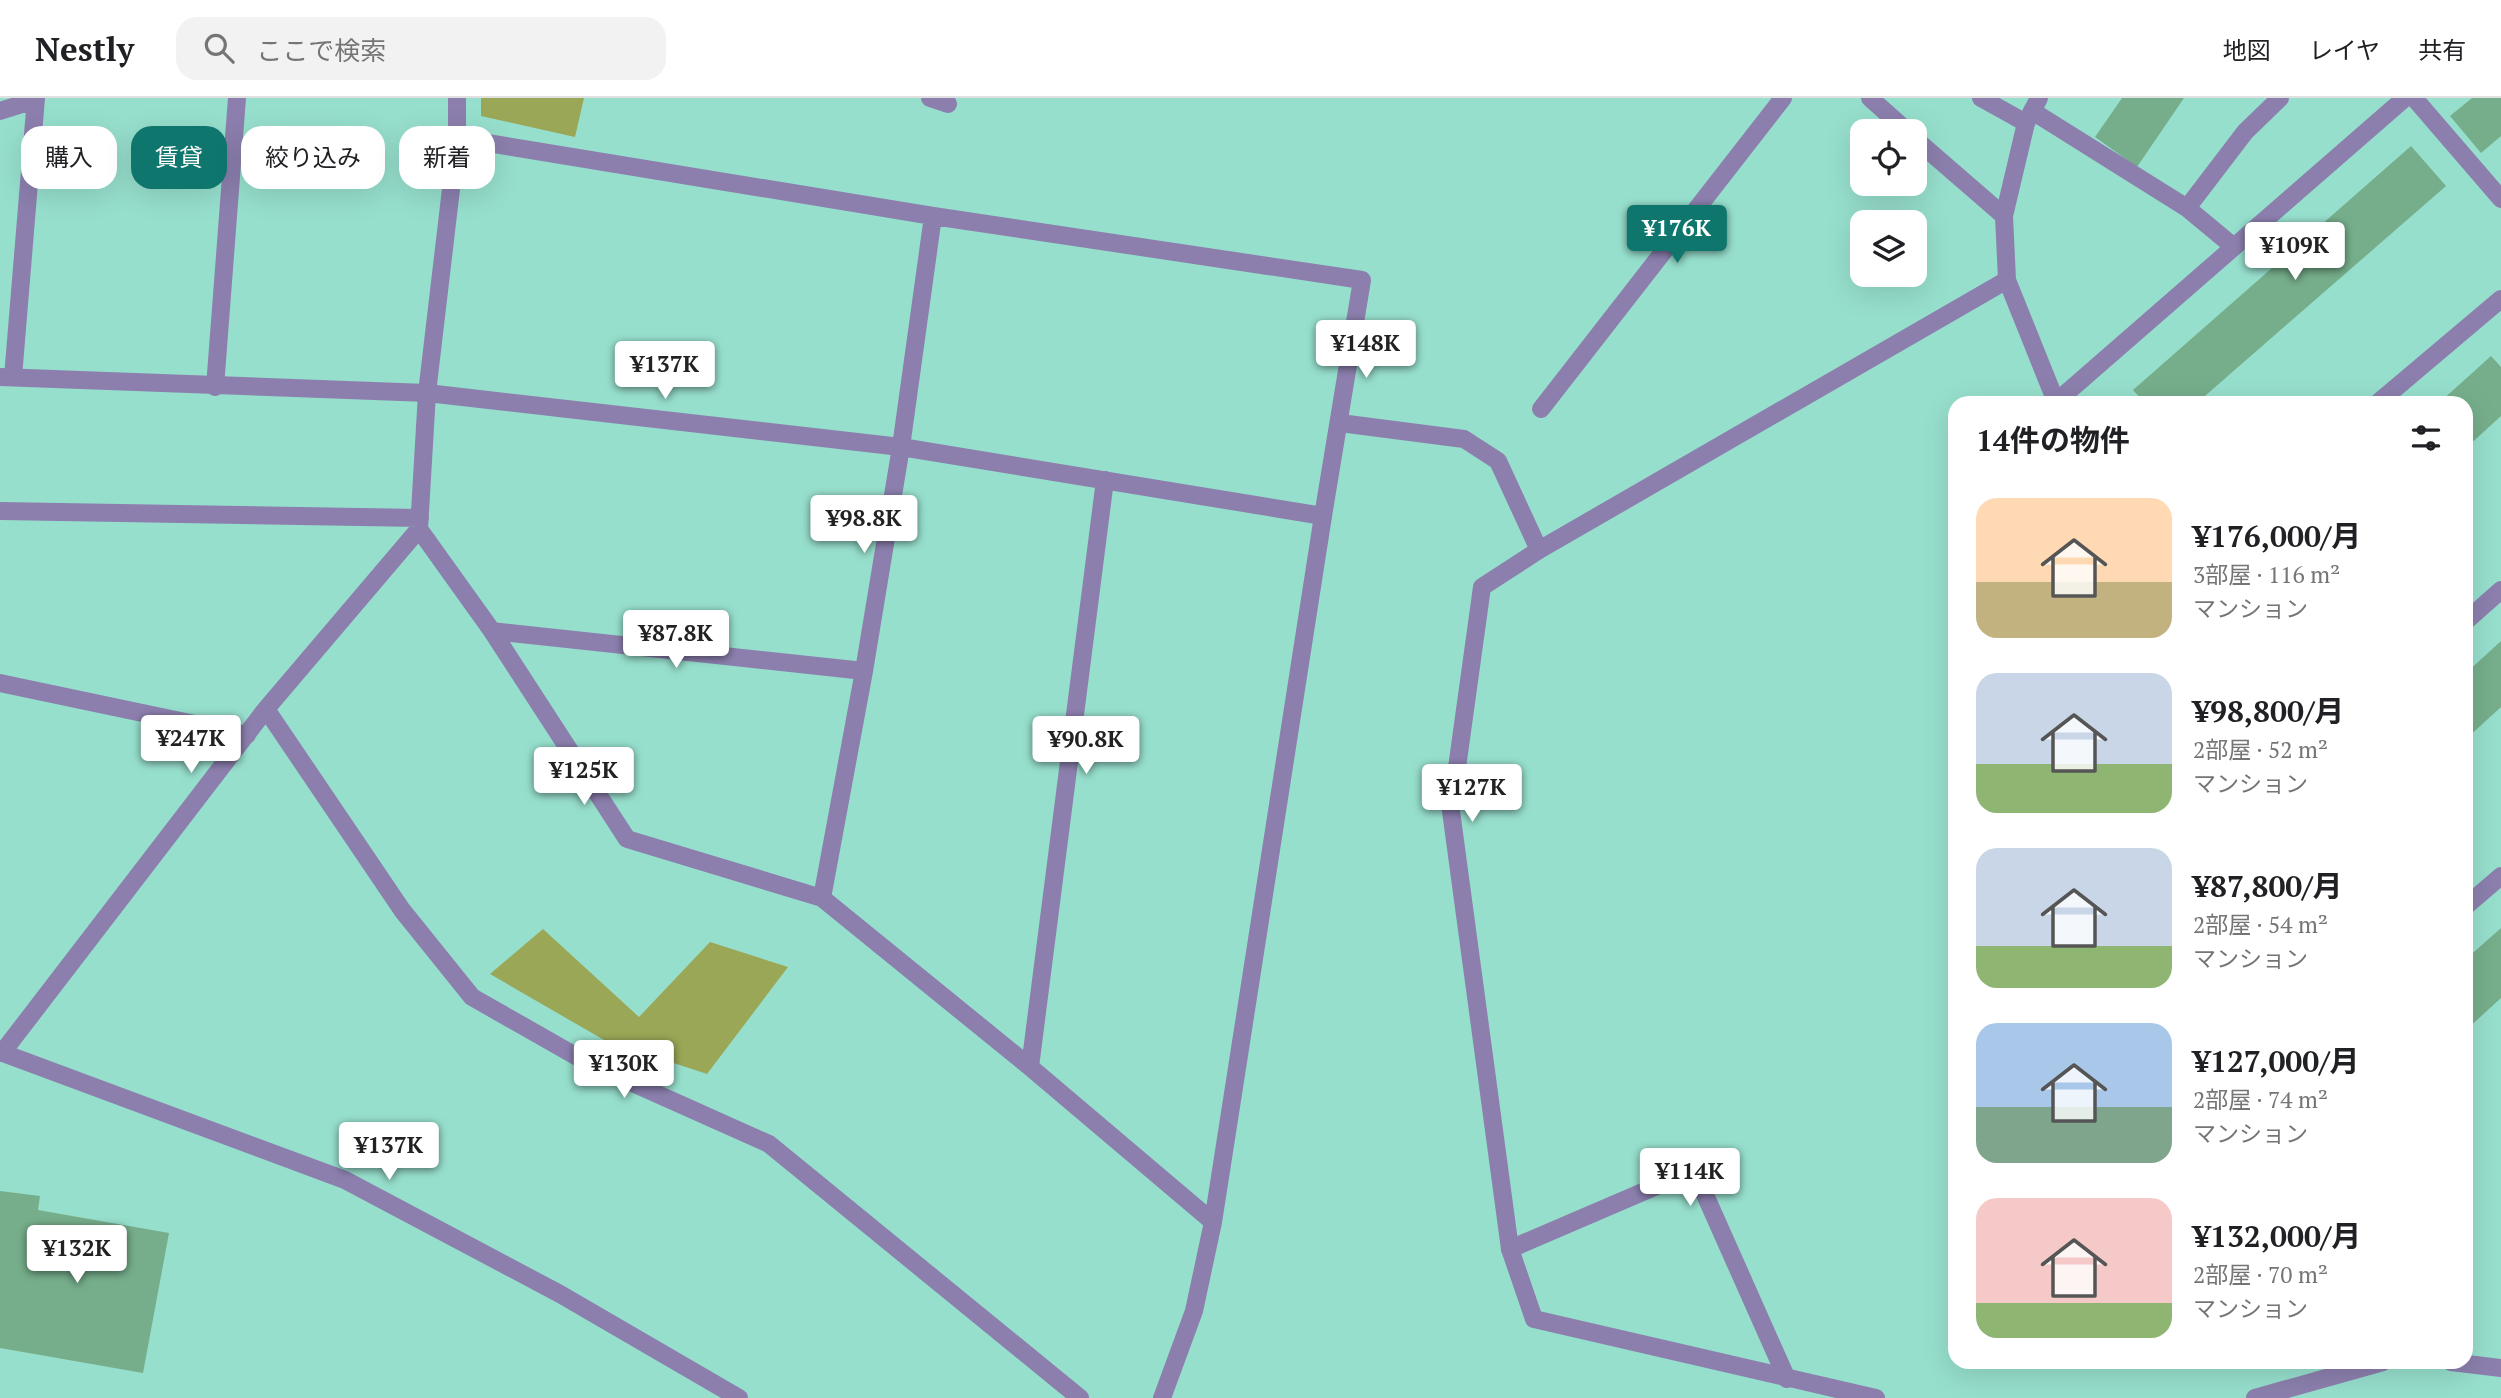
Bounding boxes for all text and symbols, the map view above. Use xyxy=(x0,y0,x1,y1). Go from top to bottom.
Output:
search box xyxy=(176,17,666,80)
text: Nestly xyxy=(35,27,134,70)
icon: search xyxy=(200,29,238,67)
text: ここで検索 xyxy=(256,33,386,67)
text: 地図 xyxy=(2223,34,2271,66)
text: レイヤ xyxy=(2309,34,2380,66)
text: 共有 xyxy=(2418,34,2466,66)
map controls xyxy=(1850,119,1927,287)
button: locate xyxy=(1850,119,1927,196)
chip: 購入 xyxy=(21,126,117,189)
chip: 賃貸 xyxy=(131,126,227,189)
chip: 絞り込み xyxy=(241,126,385,189)
chip: 新着 xyxy=(399,126,495,189)
pin: ¥176K xyxy=(1628,206,1726,265)
button: layers xyxy=(1850,210,1927,287)
text: ¥176K xyxy=(1643,212,1711,243)
pin: ¥109K xyxy=(2246,222,2344,282)
text: ¥109K xyxy=(2261,229,2329,260)
pin: ¥148K xyxy=(1317,320,1415,380)
text: ¥148K xyxy=(1332,327,1400,358)
pin: ¥137K xyxy=(616,342,714,401)
text: ¥137K xyxy=(631,348,699,379)
icon: filters xyxy=(2407,419,2445,457)
text: 14件の物件 xyxy=(1976,420,2130,460)
pin: ¥98.8K xyxy=(807,496,921,555)
text: ¥98.8K xyxy=(826,502,902,533)
text: ¥176,000/月 xyxy=(2193,516,2361,556)
icon: home xyxy=(2032,526,2116,610)
text: 3部屋 · 116 m² xyxy=(2193,559,2340,590)
text: マンション xyxy=(2193,593,2308,624)
pin: ¥87.8K xyxy=(619,610,733,670)
text: ¥87.8K xyxy=(639,617,713,648)
text: ¥98,800/月 xyxy=(2193,691,2344,731)
icon: home xyxy=(2032,701,2116,785)
pin: ¥247K xyxy=(142,716,240,775)
pin: ¥90.8K xyxy=(1029,716,1143,776)
text: ¥247K xyxy=(157,722,225,753)
text: ¥90.8K xyxy=(1048,723,1124,754)
text: 2部屋 · 52 m² xyxy=(2193,734,2328,765)
pin: ¥125K xyxy=(535,748,633,807)
text: ¥125K xyxy=(550,754,618,785)
pin: ¥127K xyxy=(1423,764,1521,824)
text: マンション xyxy=(2193,768,2308,799)
text: ¥127K xyxy=(1438,771,1506,802)
text: ¥87,800/月 xyxy=(2193,866,2343,906)
icon: home xyxy=(2032,876,2116,960)
text: 2部屋 · 54 m² xyxy=(2193,909,2328,940)
text: マンション xyxy=(2193,943,2308,974)
pin: ¥130K xyxy=(575,1040,673,1100)
text: ¥127,000/月 xyxy=(2193,1041,2360,1081)
text: ¥130K xyxy=(590,1047,658,1078)
icon: home xyxy=(2032,1051,2116,1135)
text: 2部屋 · 74 m² xyxy=(2193,1084,2328,1115)
text: マンション xyxy=(2193,1118,2308,1149)
pin: ¥137K xyxy=(340,1122,438,1182)
text: ¥137K xyxy=(355,1129,423,1160)
pin: ¥114K xyxy=(1641,1148,1739,1208)
text: ¥114K xyxy=(1656,1155,1724,1186)
text: ¥132,000/月 xyxy=(2193,1216,2361,1256)
pin: ¥132K xyxy=(28,1226,126,1285)
icon: home xyxy=(2032,1226,2116,1310)
text: ¥132K xyxy=(43,1232,111,1263)
text: 2部屋 · 70 m² xyxy=(2193,1259,2328,1290)
text: マンション xyxy=(2193,1293,2308,1324)

